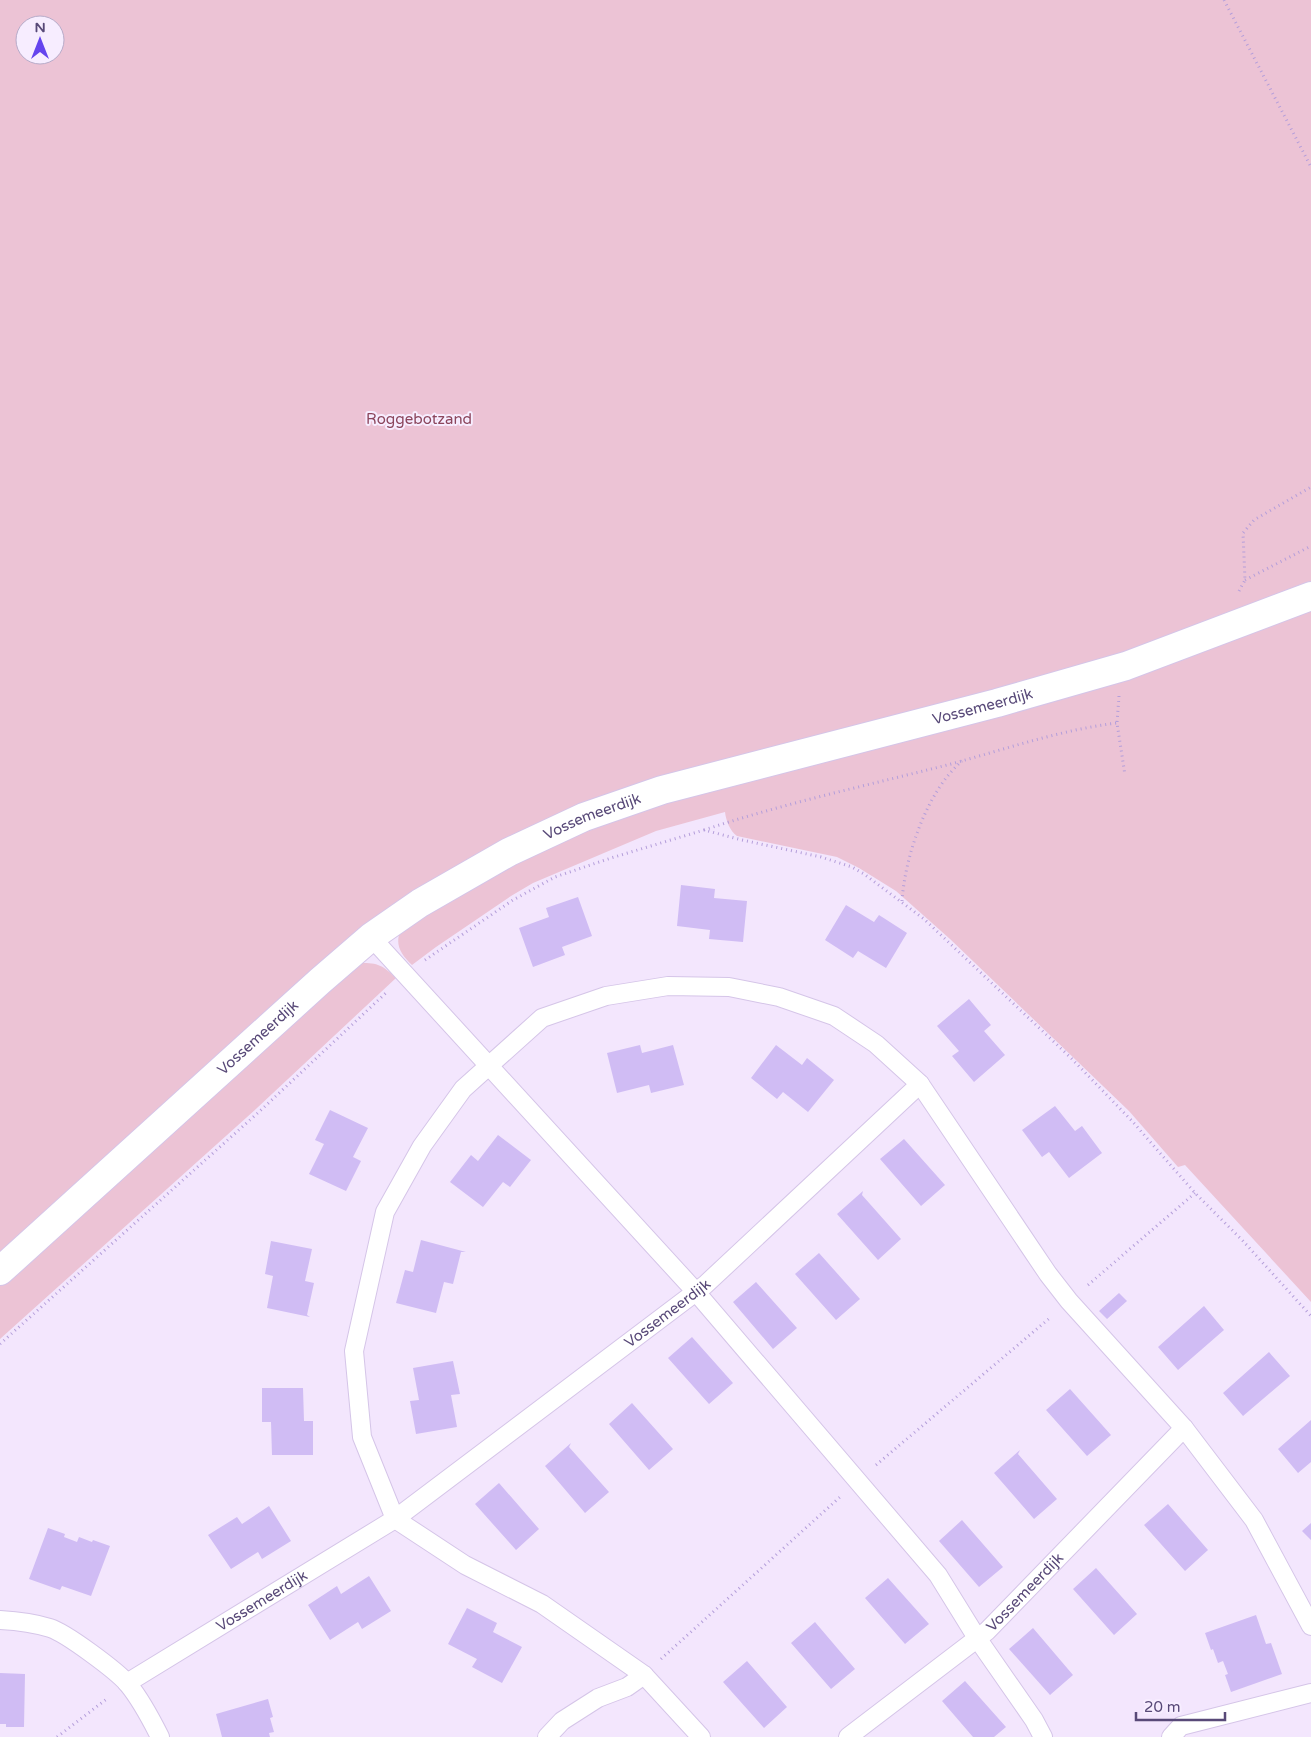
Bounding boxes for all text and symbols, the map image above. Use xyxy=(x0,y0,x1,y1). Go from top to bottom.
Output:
north arrow xyxy=(15,15,65,65)
text: N xyxy=(34,19,46,36)
park label: Roggebotzand xyxy=(366,410,472,428)
street label: Vossemeerdijk xyxy=(930,684,1035,728)
street label: Vossemeerdijk xyxy=(541,789,643,844)
street label: Vossemeerdijk xyxy=(214,996,302,1079)
street label: Vossemeerdijk xyxy=(621,1275,715,1352)
street label: Vossemeerdijk xyxy=(982,1549,1067,1635)
street label: Vossemeerdijk xyxy=(213,1566,310,1635)
scale bar xyxy=(1136,1690,1225,1722)
text: 20 m xyxy=(1144,1698,1181,1716)

